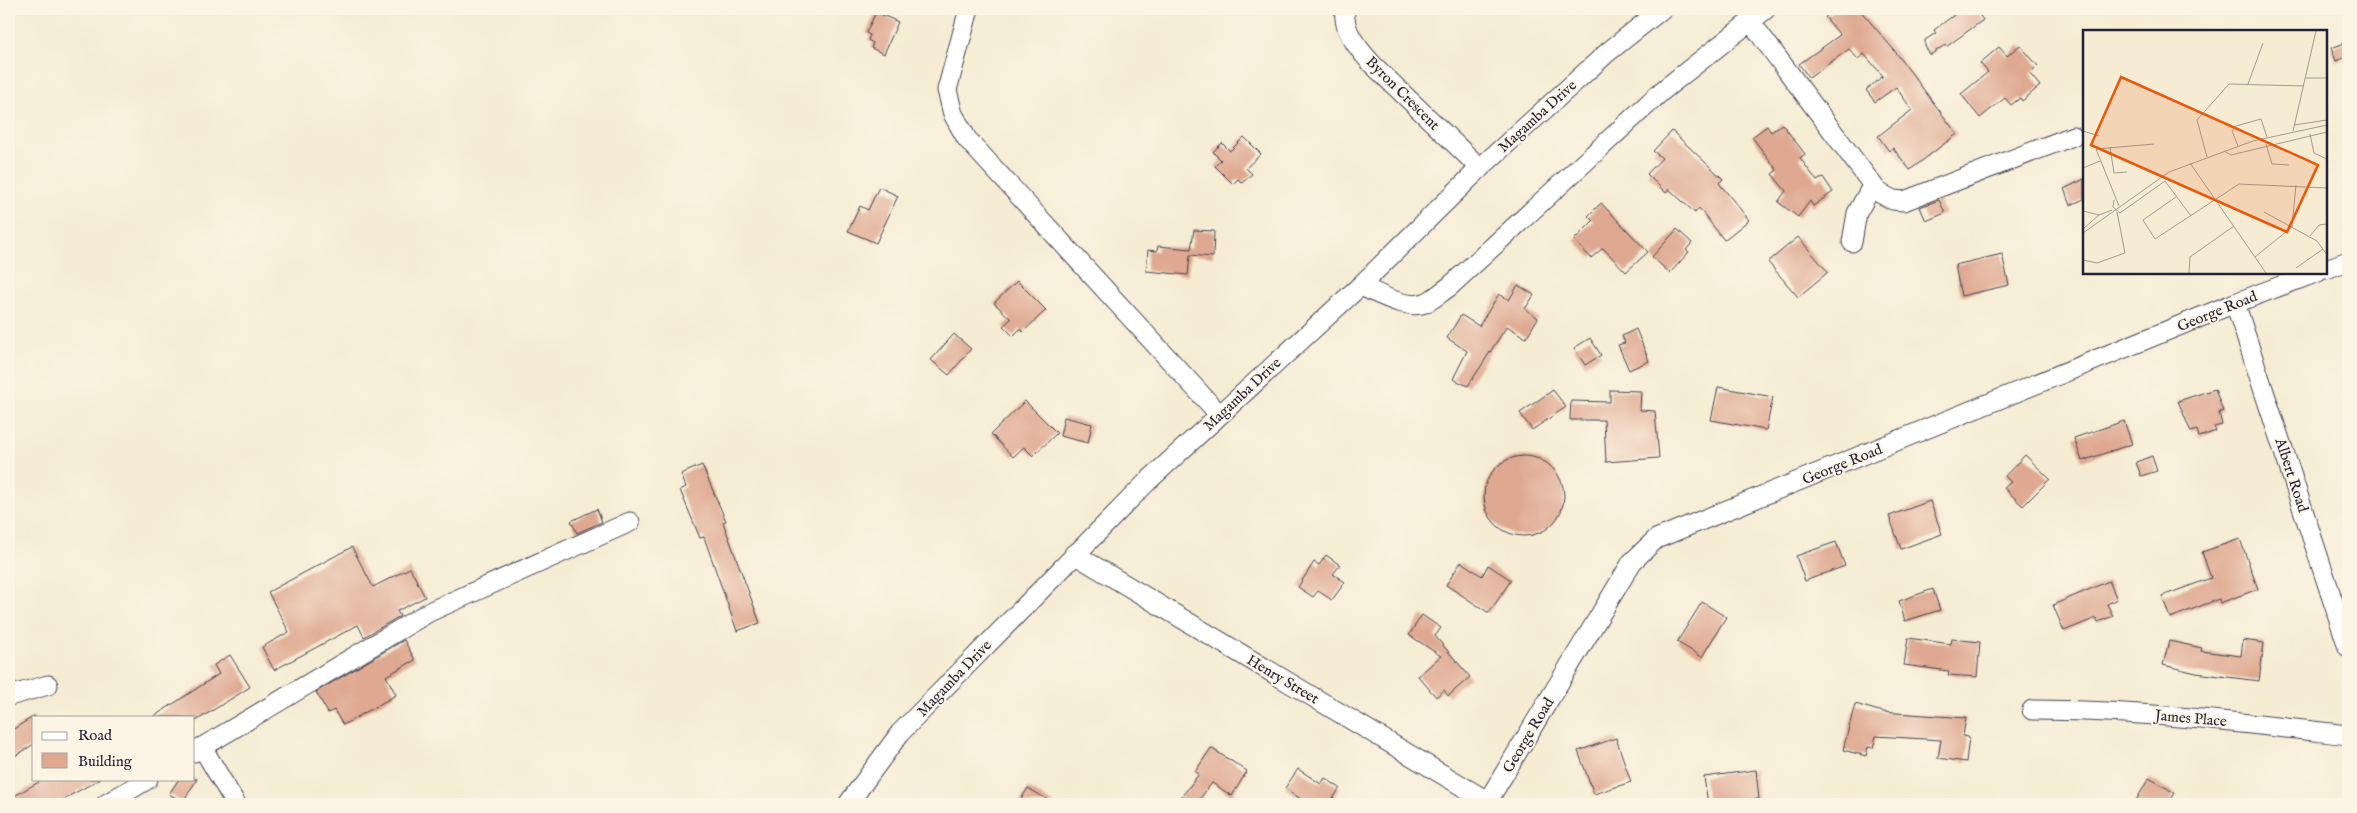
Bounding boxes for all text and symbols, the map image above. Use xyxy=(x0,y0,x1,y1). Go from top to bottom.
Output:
inset map xyxy=(2083,30,2327,274)
street label: Byron Crescent xyxy=(1362,52,1444,134)
street label: Magamba Drive xyxy=(1494,76,1581,157)
street label: George Road xyxy=(2174,286,2261,336)
street label: Magamba Drive xyxy=(1199,353,1285,435)
street label: Albert Road xyxy=(2270,435,2313,516)
street label: George Road xyxy=(1799,439,1886,489)
street label: Magamba Drive xyxy=(913,636,996,721)
street label: Henry Street xyxy=(1243,650,1322,708)
street label: George Road xyxy=(1499,693,1559,776)
street label: James Place xyxy=(2152,706,2228,731)
legend xyxy=(32,716,195,780)
text: Road xyxy=(78,726,113,745)
text: Building xyxy=(78,752,133,771)

